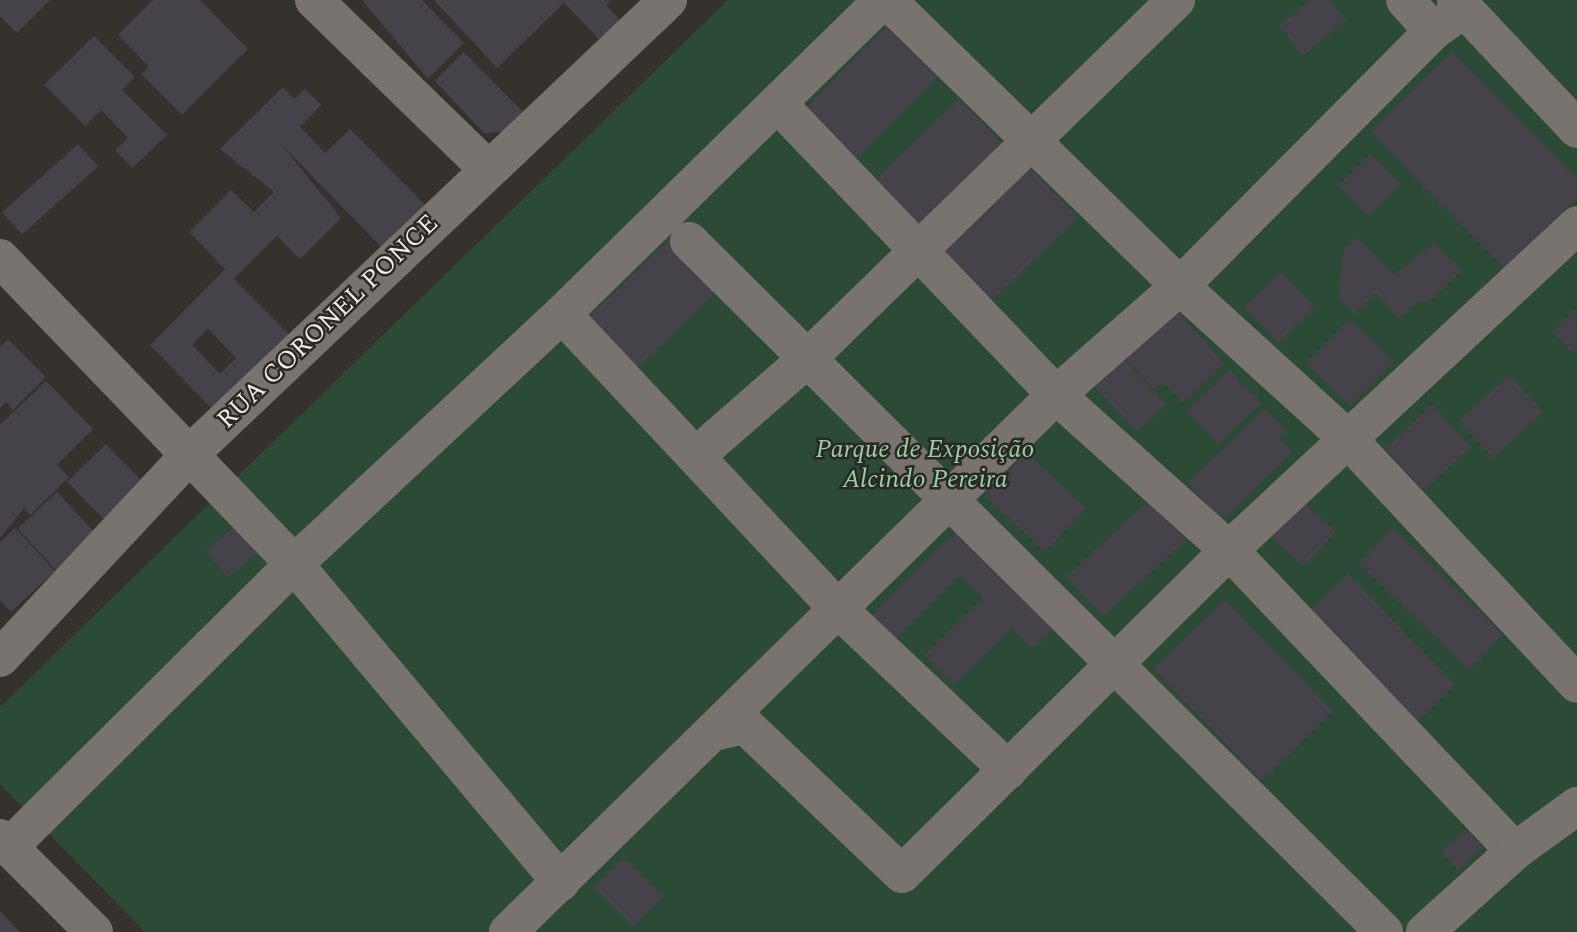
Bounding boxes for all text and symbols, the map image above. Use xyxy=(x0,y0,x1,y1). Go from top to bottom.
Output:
street label: RUA CORONEL PONCE xyxy=(211,208,445,436)
park label: Parque de Exposição Alcindo Pereira xyxy=(815,434,1035,496)

